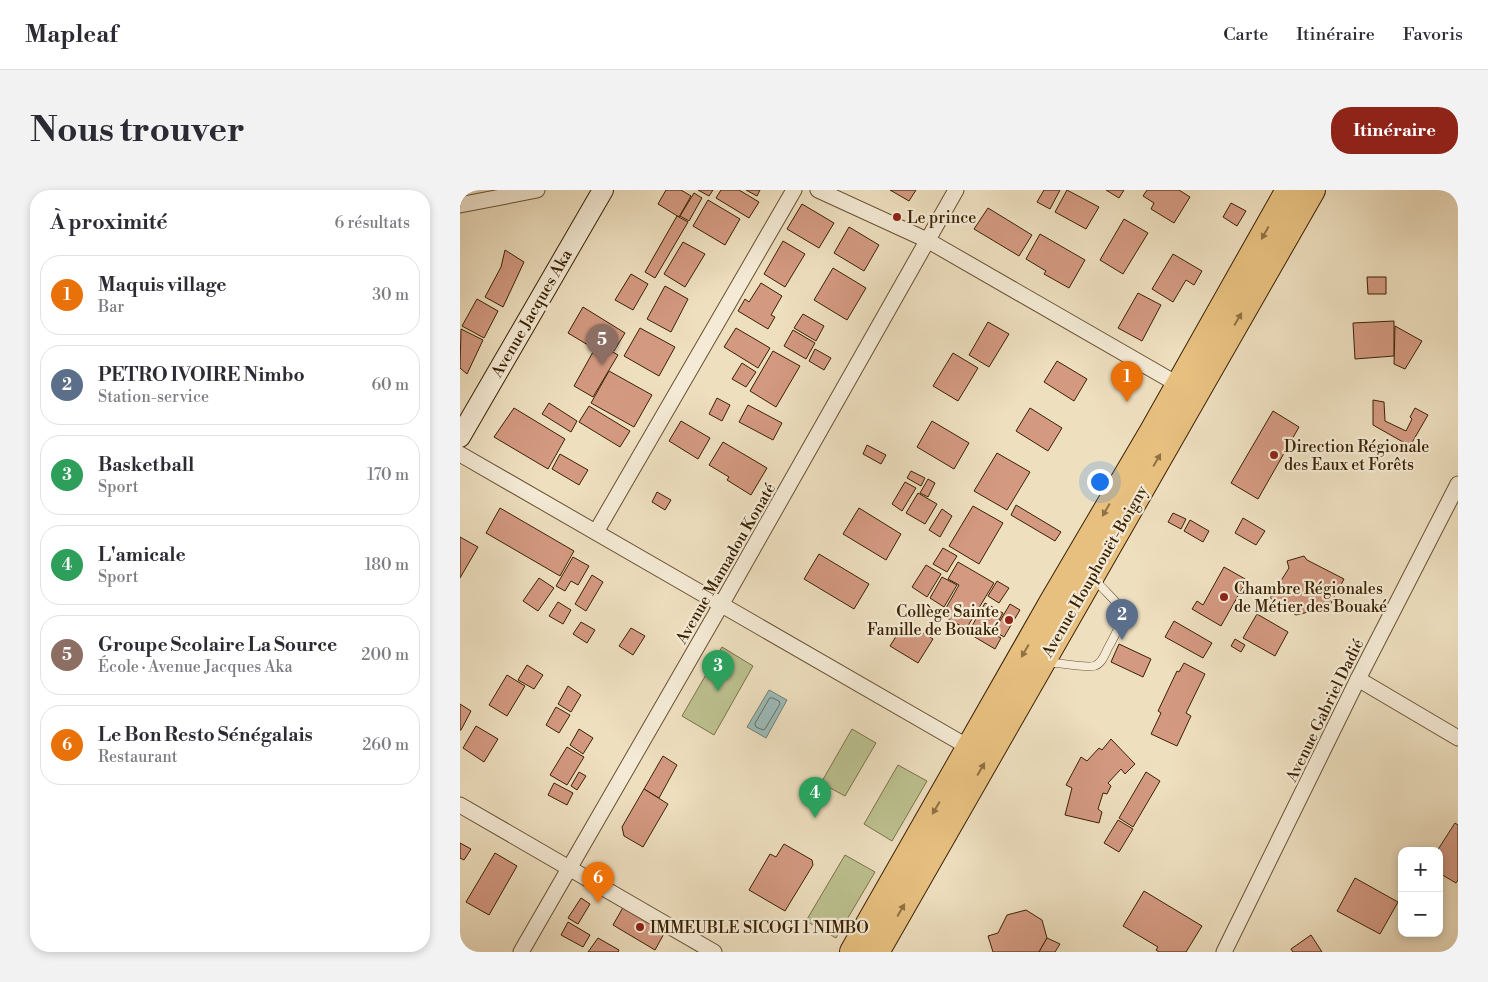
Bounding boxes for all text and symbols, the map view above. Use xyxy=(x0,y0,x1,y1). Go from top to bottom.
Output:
text: Mapleaf xyxy=(25,20,118,50)
text: Carte xyxy=(1223,23,1268,46)
text: Itinéraire xyxy=(1296,23,1375,46)
text: Favoris xyxy=(1403,23,1463,46)
button: Itinéraire xyxy=(1331,107,1458,154)
text: Nous trouver xyxy=(30,109,245,152)
place label: Le prince xyxy=(907,208,976,228)
text: À proximité xyxy=(50,210,167,236)
marker: Le prince xyxy=(891,211,903,223)
text: 6 résultats xyxy=(335,213,410,233)
one-way arrow xyxy=(1261,225,1269,240)
street label: Avenue Jacques Aka xyxy=(487,245,577,382)
text: Maquis village xyxy=(98,273,226,297)
text: 1 xyxy=(63,285,71,305)
text: 30 m xyxy=(372,285,409,305)
text: Bar xyxy=(98,297,124,317)
one-way arrow xyxy=(1234,313,1243,326)
pin: 5 xyxy=(586,324,618,365)
pin: 1 xyxy=(1111,361,1143,402)
text: PETRO IVOIRE Nimbo xyxy=(98,363,305,387)
text: 2 xyxy=(62,375,72,395)
text: 60 m xyxy=(371,375,409,395)
text: Station-service xyxy=(98,387,209,407)
place label: Direction Régionale des Eaux et Forêts xyxy=(1284,437,1429,475)
marker: Direction Régionale des Eaux et Forêts xyxy=(1268,449,1280,461)
text: Basketball xyxy=(98,453,194,477)
one-way arrow xyxy=(1153,454,1162,467)
text: 3 xyxy=(62,465,72,485)
text: 170 m xyxy=(367,465,409,485)
your location xyxy=(1087,469,1113,495)
text: Sport xyxy=(98,477,138,497)
street label: Avenue Mamadou Konaté xyxy=(671,479,780,648)
street label: Avenue Houphouët-Boigny xyxy=(1037,482,1152,662)
one-way arrow xyxy=(1102,504,1111,517)
text: L'amicale xyxy=(98,543,186,567)
text: 4 xyxy=(62,555,72,575)
text: 180 m xyxy=(365,555,409,575)
text: Sport xyxy=(98,567,138,587)
place label: Chambre Régionales de Métier des Bouaké xyxy=(1234,579,1387,617)
marker: Chambre Régionales de Métier des Bouaké xyxy=(1218,591,1230,603)
pin: 2 xyxy=(1106,599,1138,640)
place label: Collège Sainte Famille de Bouaké xyxy=(867,602,999,640)
marker: Collège Sainte Famille de Bouaké xyxy=(1003,614,1015,626)
text: Groupe Scolaire La Source xyxy=(98,633,337,657)
street label: Avenue Gabriel Dadié xyxy=(1281,636,1368,786)
one-way arrow xyxy=(1020,644,1029,658)
text: 5 xyxy=(62,645,72,665)
text: 200 m xyxy=(361,645,409,665)
pin: 3 xyxy=(702,650,734,691)
text: École · Avenue Jacques Aka xyxy=(98,657,293,677)
text: Le Bon Resto Sénégalais xyxy=(98,723,313,747)
text: 6 xyxy=(62,735,72,755)
text: 260 m xyxy=(362,735,409,755)
text: Restaurant xyxy=(98,747,177,767)
one-way arrow xyxy=(977,762,986,775)
pin: 4 xyxy=(799,777,831,818)
one-way arrow xyxy=(931,801,940,814)
map controls xyxy=(1398,847,1443,937)
button: + xyxy=(1398,847,1443,892)
pin: 6 xyxy=(582,862,614,903)
button: − xyxy=(1398,892,1443,937)
one-way arrow xyxy=(896,903,905,916)
place label: IMMEUBLE SICOGI 1 NIMBO xyxy=(650,918,869,938)
marker: IMMEUBLE SICOGI 1 NIMBO xyxy=(634,921,646,933)

